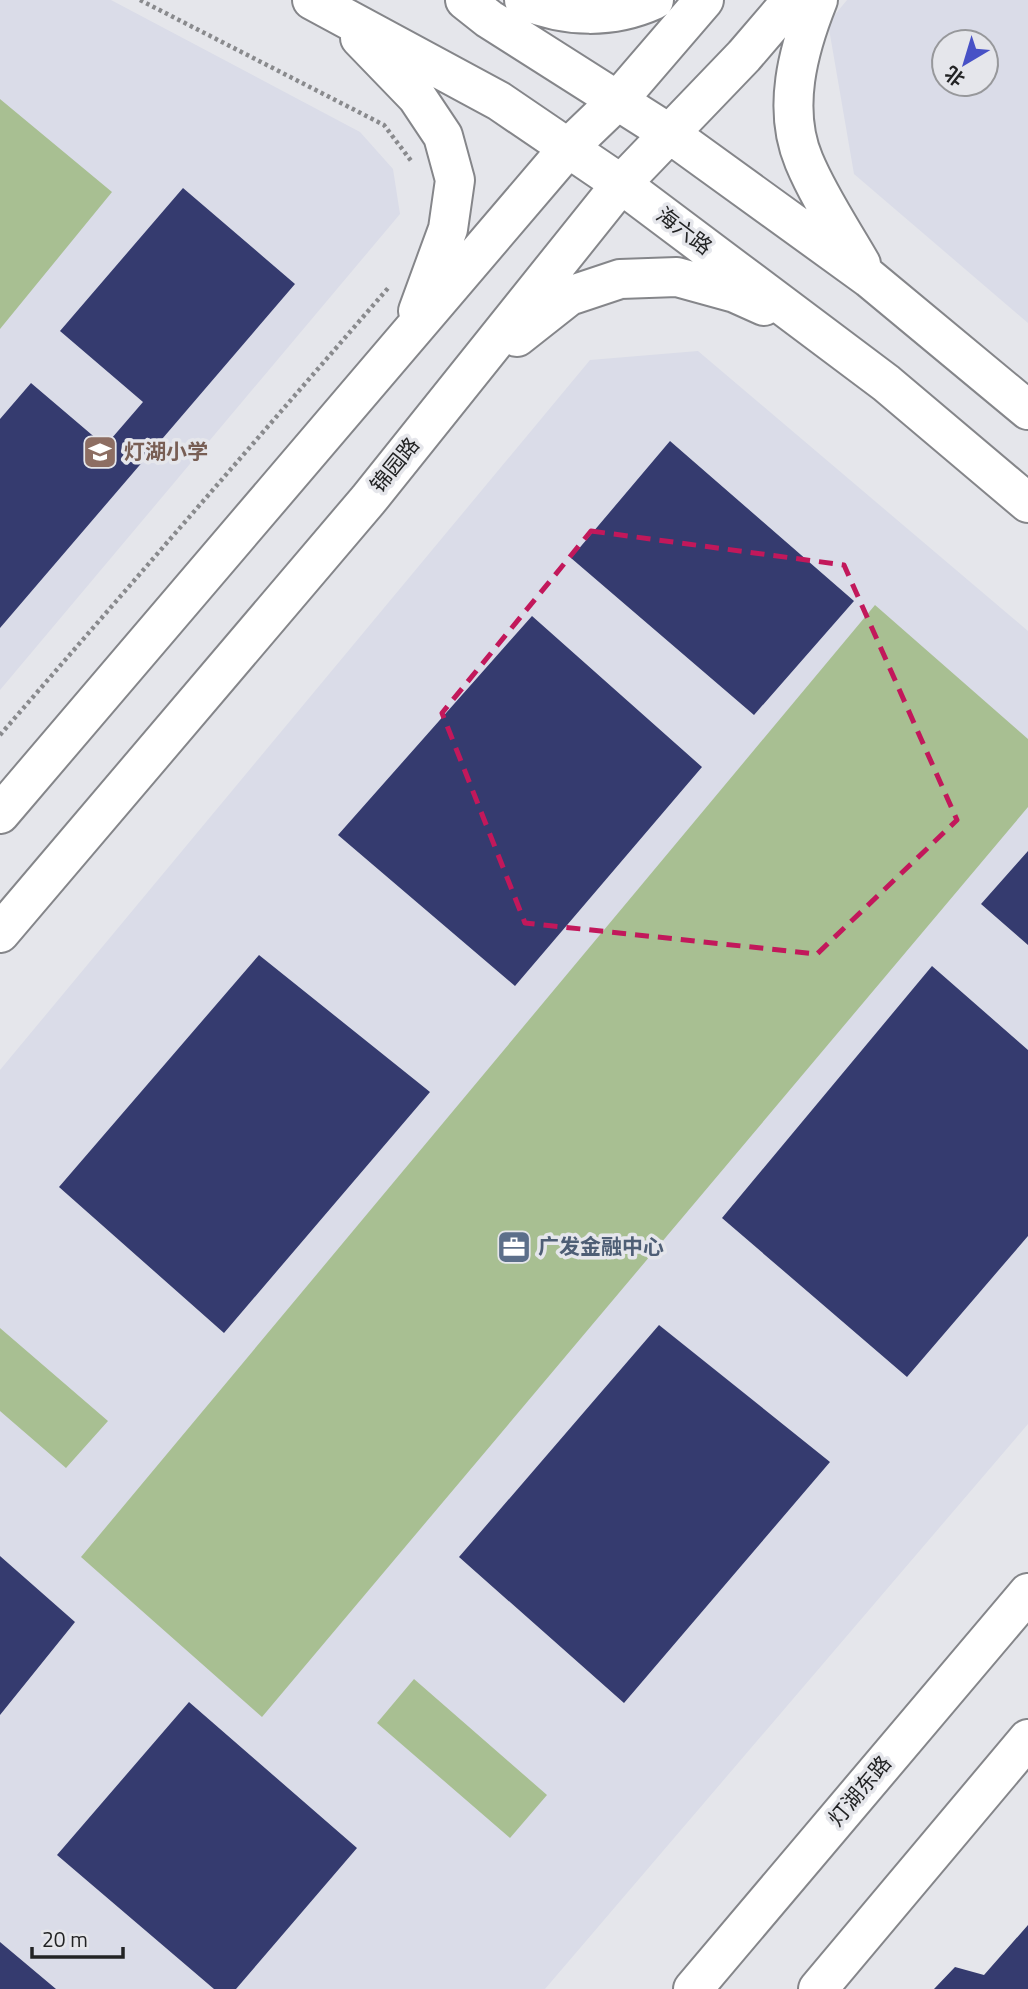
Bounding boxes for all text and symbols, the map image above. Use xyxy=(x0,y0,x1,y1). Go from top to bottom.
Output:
north arrow xyxy=(930,28,1000,98)
text: 北 xyxy=(938,60,971,94)
street label: 海六路 xyxy=(650,198,719,262)
street label: 锦园路 xyxy=(362,430,426,499)
school or university icon: 灯湖小学 xyxy=(81,433,119,471)
place label: 灯湖小学 xyxy=(124,435,208,467)
office icon: 广发金融中心 xyxy=(495,1228,533,1266)
place label: 广发金融中心 xyxy=(538,1230,664,1262)
street label: 灯湖东路 xyxy=(820,1748,898,1833)
scale bar xyxy=(32,1916,122,1960)
text: 20 m xyxy=(42,1923,88,1955)

